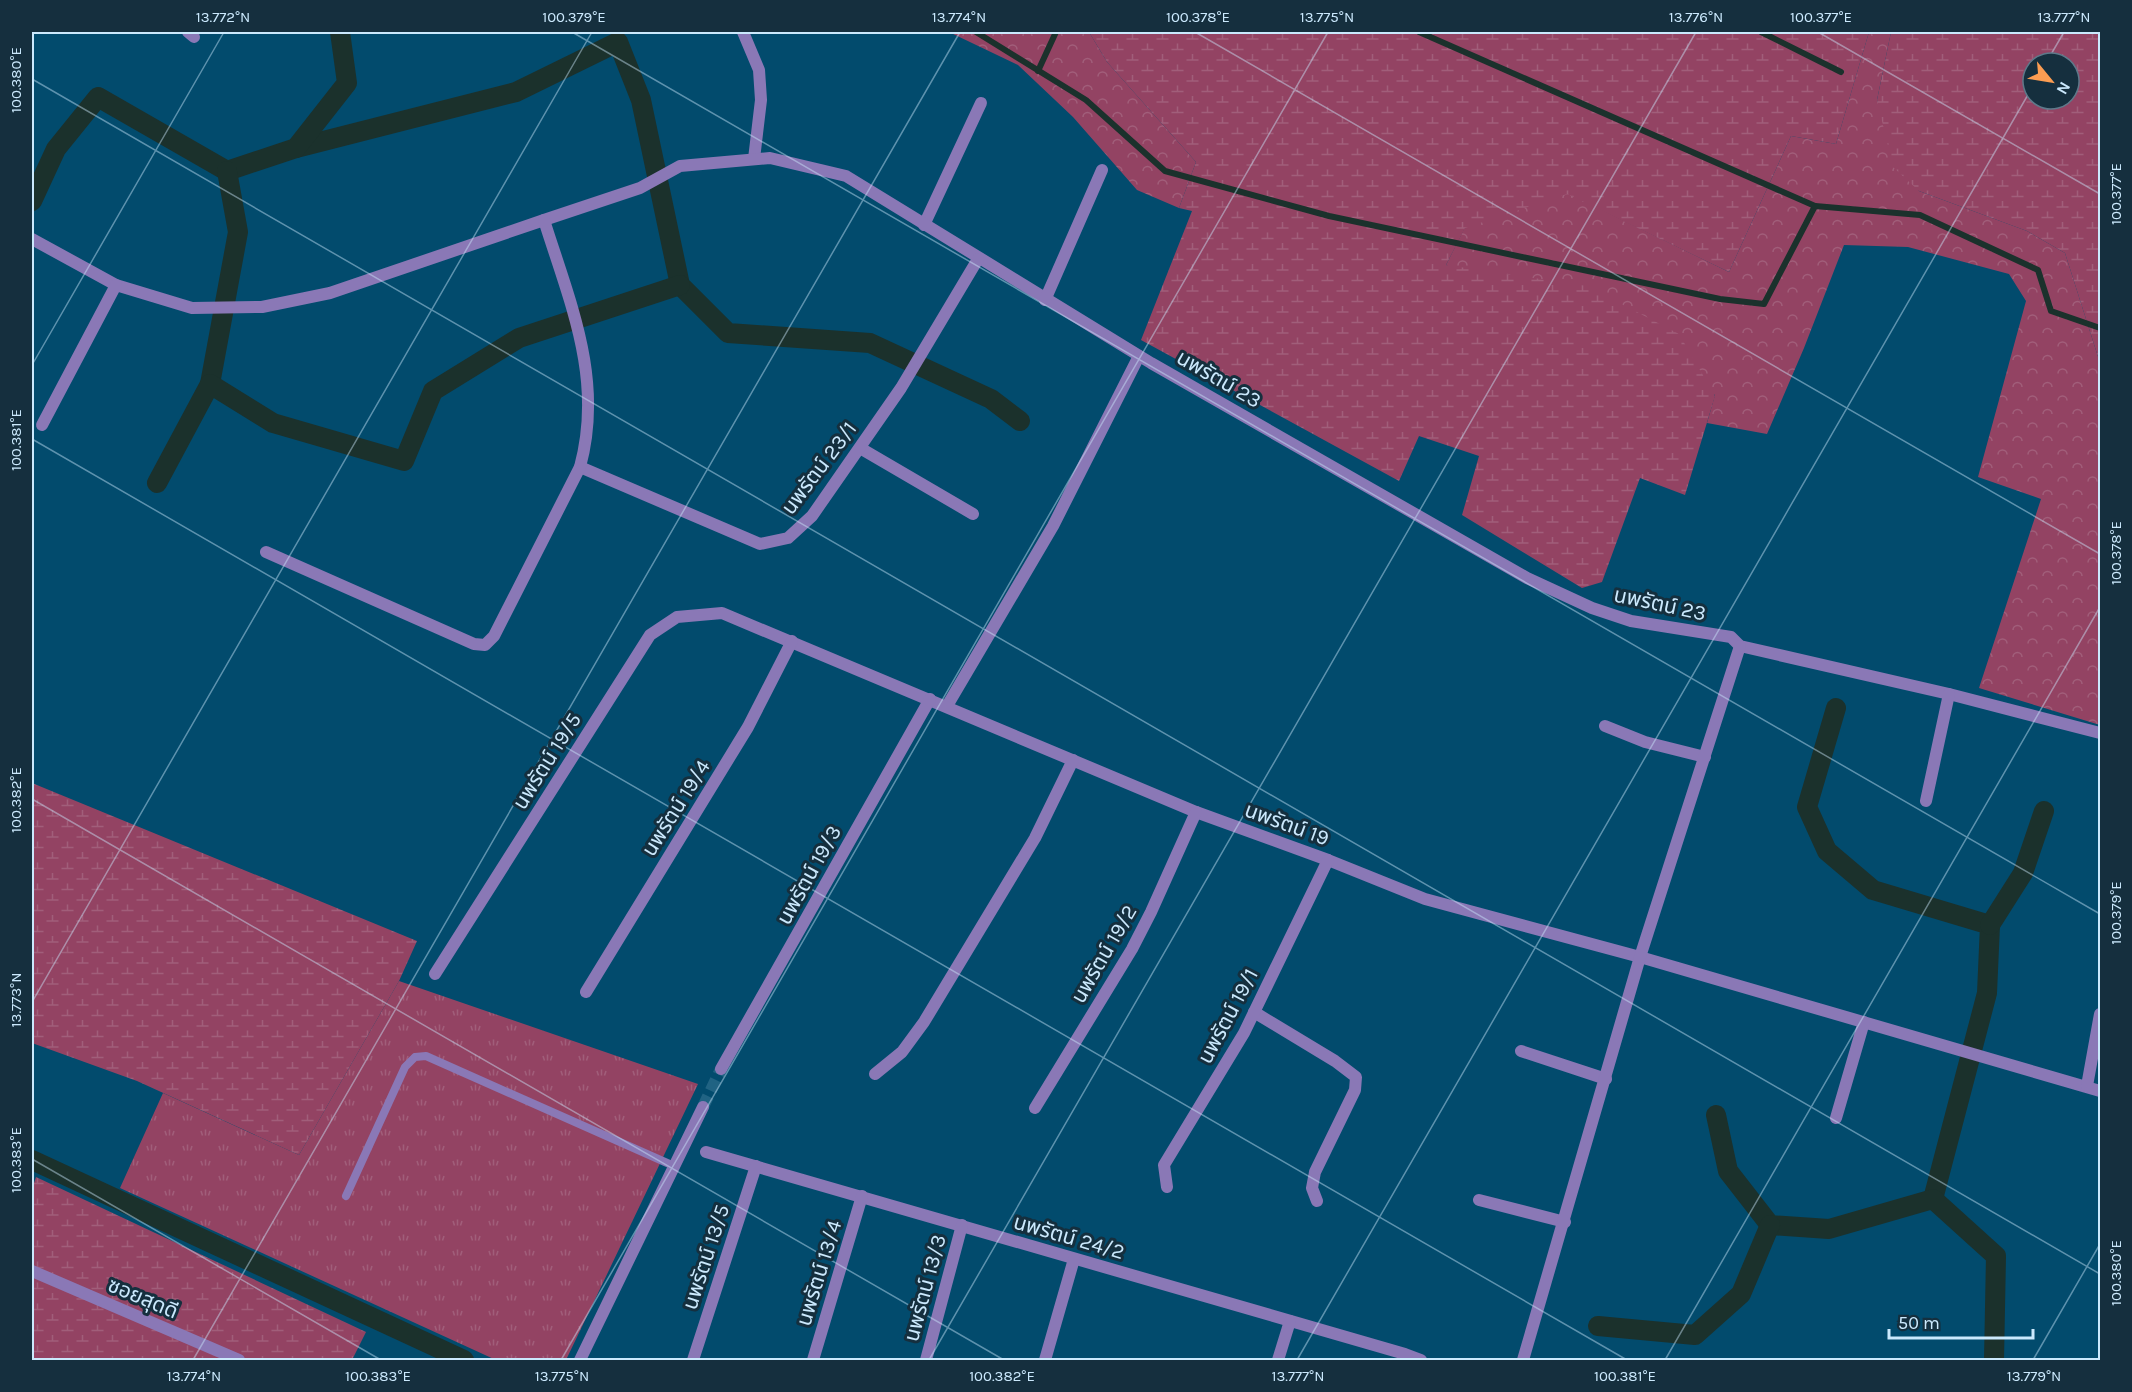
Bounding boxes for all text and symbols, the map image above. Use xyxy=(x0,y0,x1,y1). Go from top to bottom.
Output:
text: 13.772°N xyxy=(196,8,250,26)
text: 100.379°E xyxy=(542,8,606,26)
text: 13.774°N xyxy=(932,8,986,26)
text: 100.378°E xyxy=(1166,8,1230,26)
text: 13.775°N xyxy=(1300,8,1354,26)
text: 13.776°N xyxy=(1669,8,1723,26)
text: 100.377°E xyxy=(1790,8,1852,26)
text: 13.777°N xyxy=(2038,8,2091,26)
text: 100.380°E xyxy=(7,47,25,113)
north arrow xyxy=(2021,51,2081,111)
text: N xyxy=(2052,79,2075,98)
text: 100.377°E xyxy=(2107,163,2125,225)
street label: นพรัตน์ 23 xyxy=(1173,345,1265,413)
text: 100.381°E xyxy=(7,409,25,471)
street label: นพรัตน์ 23/1 xyxy=(776,417,862,519)
text: 100.378°E xyxy=(2107,521,2125,585)
street label: นพรัตน์ 23 xyxy=(1612,583,1708,625)
street label: นพรัตน์ 19/5 xyxy=(508,708,586,814)
street label: นพรัตน์ 19/4 xyxy=(637,755,715,861)
text: 100.382°E xyxy=(7,767,25,833)
street label: นพรัตน์ 19 xyxy=(1242,798,1332,850)
street label: นพรัตน์ 19/3 xyxy=(772,821,846,929)
text: 100.379°E xyxy=(2107,881,2125,945)
street label: นพรัตน์ 19/2 xyxy=(1066,901,1142,1007)
street label: นพรัตน์ 19/1 xyxy=(1193,964,1263,1068)
text: 13.773°N xyxy=(7,973,25,1027)
text: 100.383°E xyxy=(7,1127,25,1193)
street label: นพรัตน์ 13/5 xyxy=(678,1201,734,1313)
street label: นพรัตน์ 24/2 xyxy=(1011,1210,1127,1264)
street label: นพรัตน์ 13/4 xyxy=(792,1217,846,1329)
street label: นพรัตน์ 13/3 xyxy=(899,1232,951,1344)
text: 100.380°E xyxy=(2107,1240,2125,1306)
street label: ซอยสุดดี xyxy=(104,1272,182,1324)
scale bar xyxy=(1889,1302,2033,1340)
text: 50 m xyxy=(1898,1312,1940,1334)
text: 13.774°N xyxy=(167,1367,221,1385)
text: 100.383°E xyxy=(345,1367,411,1385)
text: 13.775°N xyxy=(535,1367,589,1385)
text: 100.382°E xyxy=(969,1367,1035,1385)
text: 13.777°N xyxy=(1272,1367,1325,1385)
text: 100.381°E xyxy=(1594,1367,1656,1385)
text: 13.779°N xyxy=(2007,1367,2061,1385)

